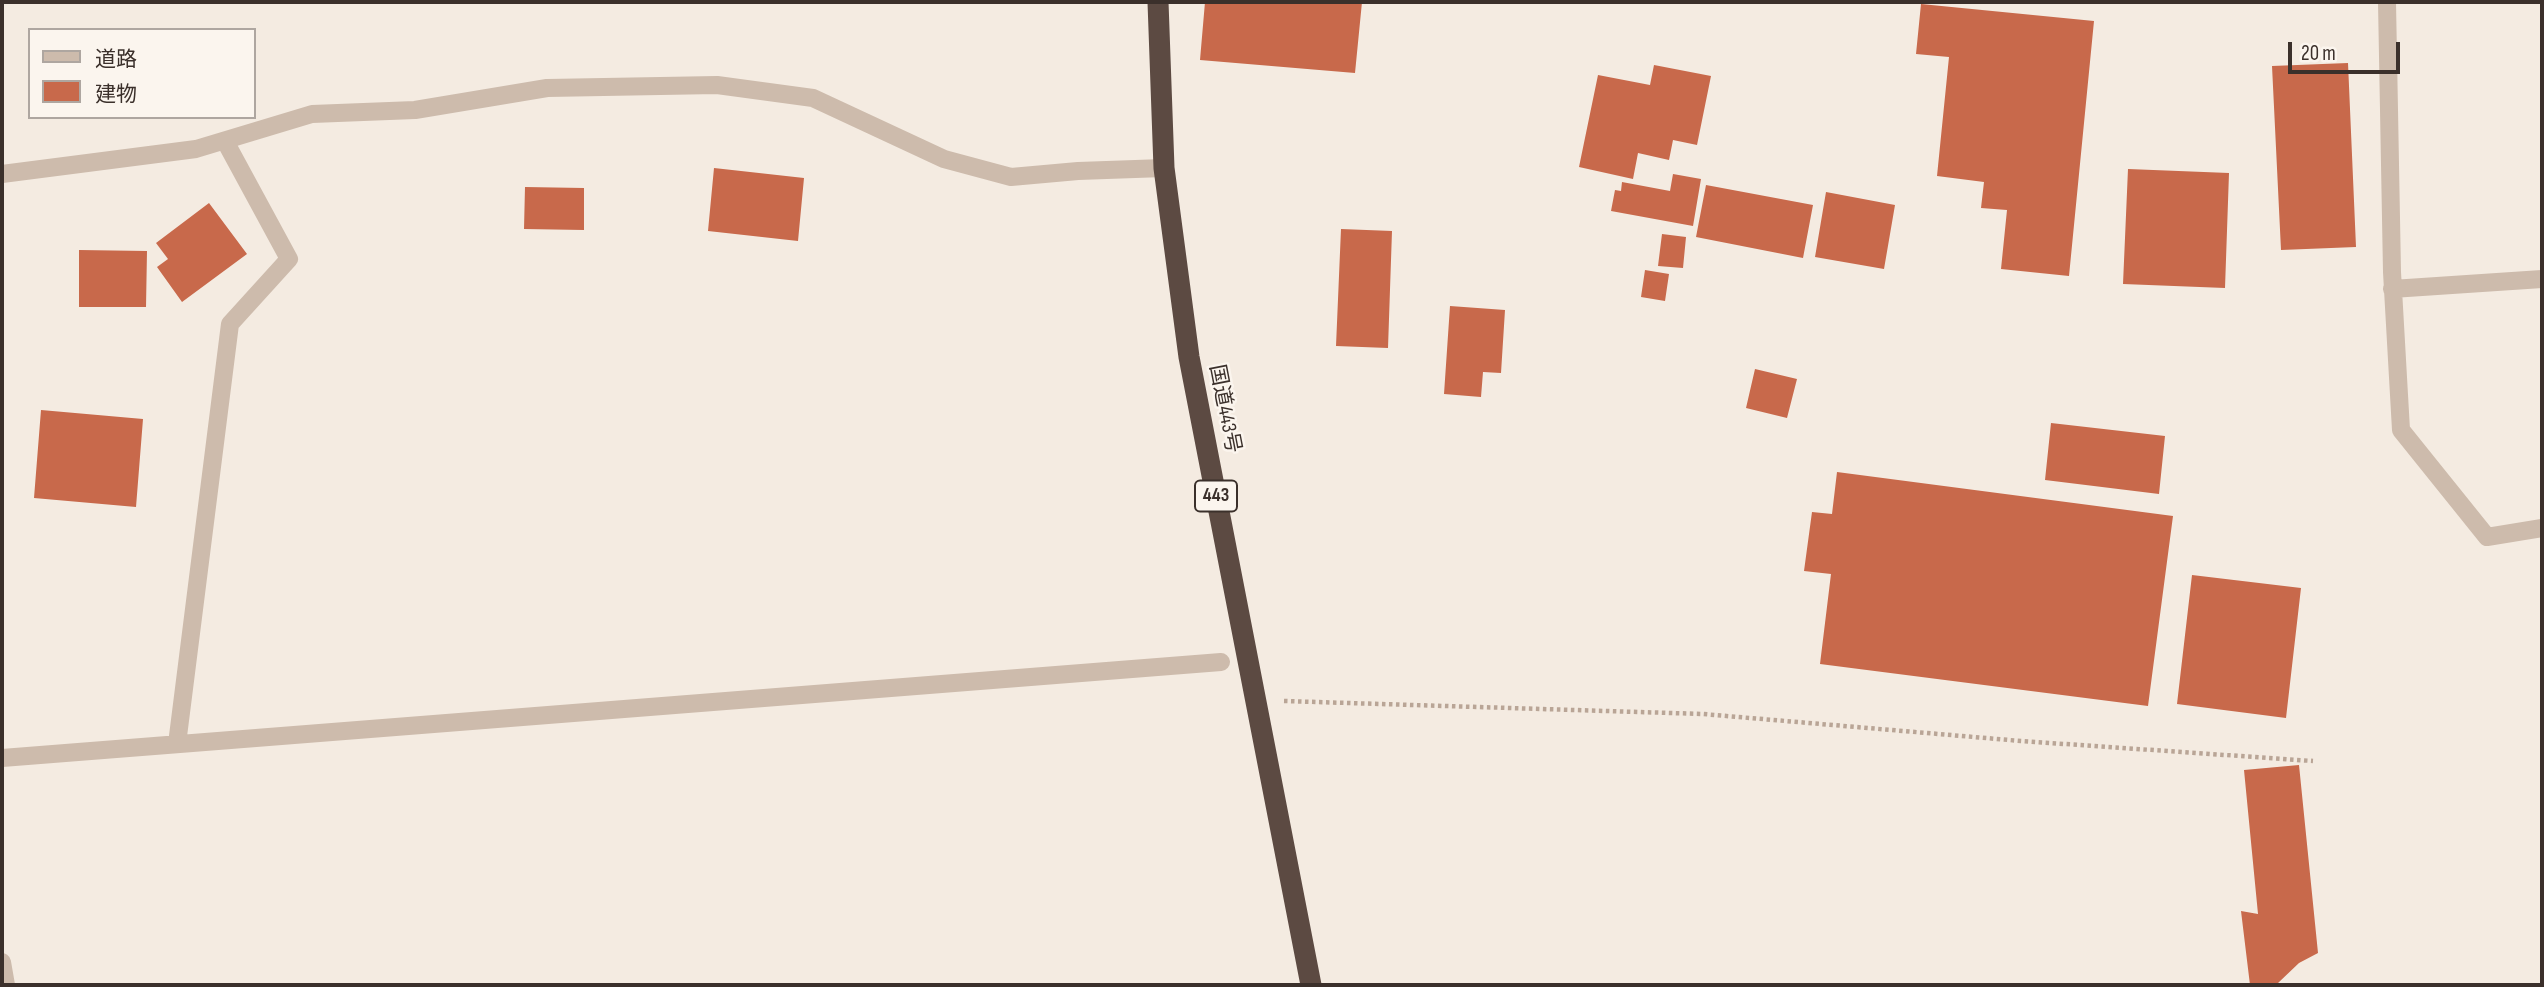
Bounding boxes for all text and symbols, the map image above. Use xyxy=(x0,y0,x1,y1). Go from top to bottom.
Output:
legend xyxy=(28,28,256,119)
scale bar xyxy=(2292,28,2404,72)
text: 20 m xyxy=(2301,41,2336,66)
text: 道路 xyxy=(95,47,137,72)
text: 建物 xyxy=(95,82,137,107)
street label: 国道443号 xyxy=(1203,363,1245,455)
road number: 443 xyxy=(1195,481,1237,512)

